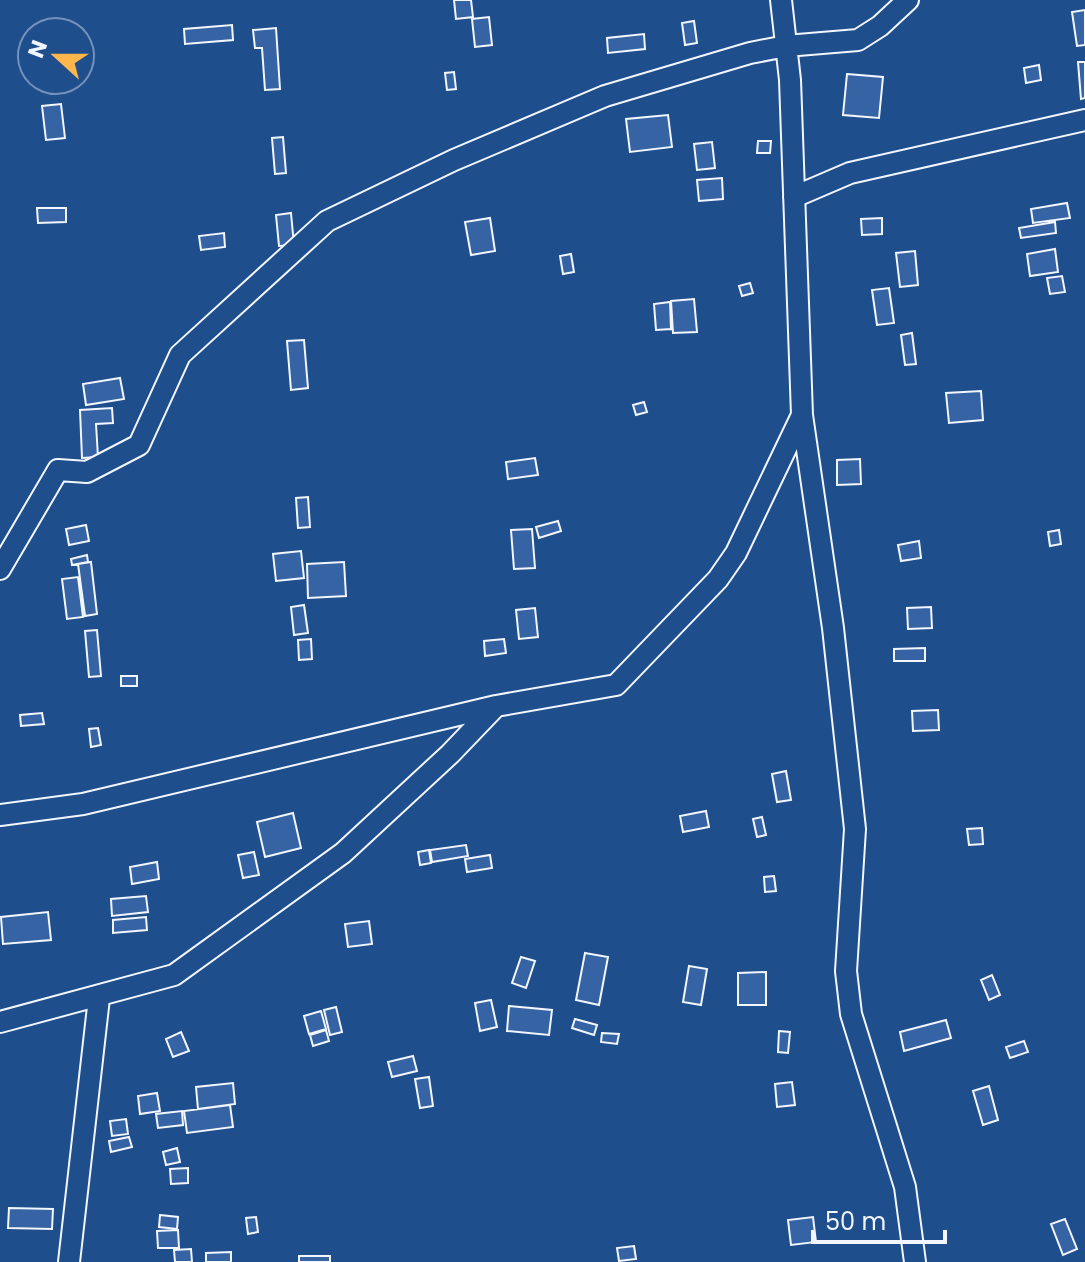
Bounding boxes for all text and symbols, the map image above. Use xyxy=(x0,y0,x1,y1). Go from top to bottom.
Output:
north arrow xyxy=(16,16,96,96)
text: N xyxy=(20,36,55,62)
scale bar xyxy=(813,1194,945,1244)
text: 50 m xyxy=(825,1205,886,1238)

